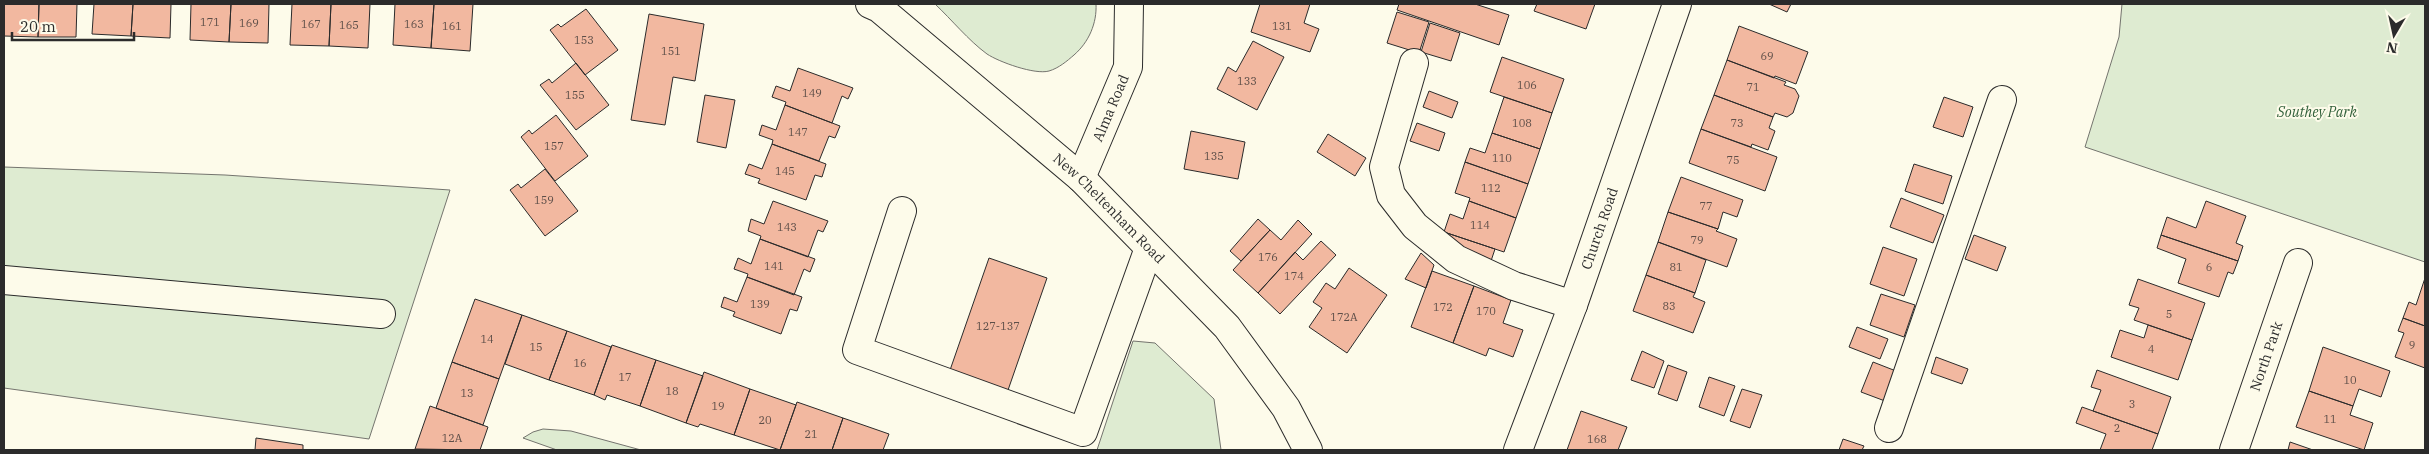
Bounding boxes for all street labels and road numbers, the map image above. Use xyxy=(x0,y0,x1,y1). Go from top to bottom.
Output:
street label: Alma Road xyxy=(1088,71,1133,144)
street label: New Cheltenham Road xyxy=(1049,149,1169,268)
street label: Church Road xyxy=(1577,185,1622,272)
street label: North Park xyxy=(2246,318,2287,394)

